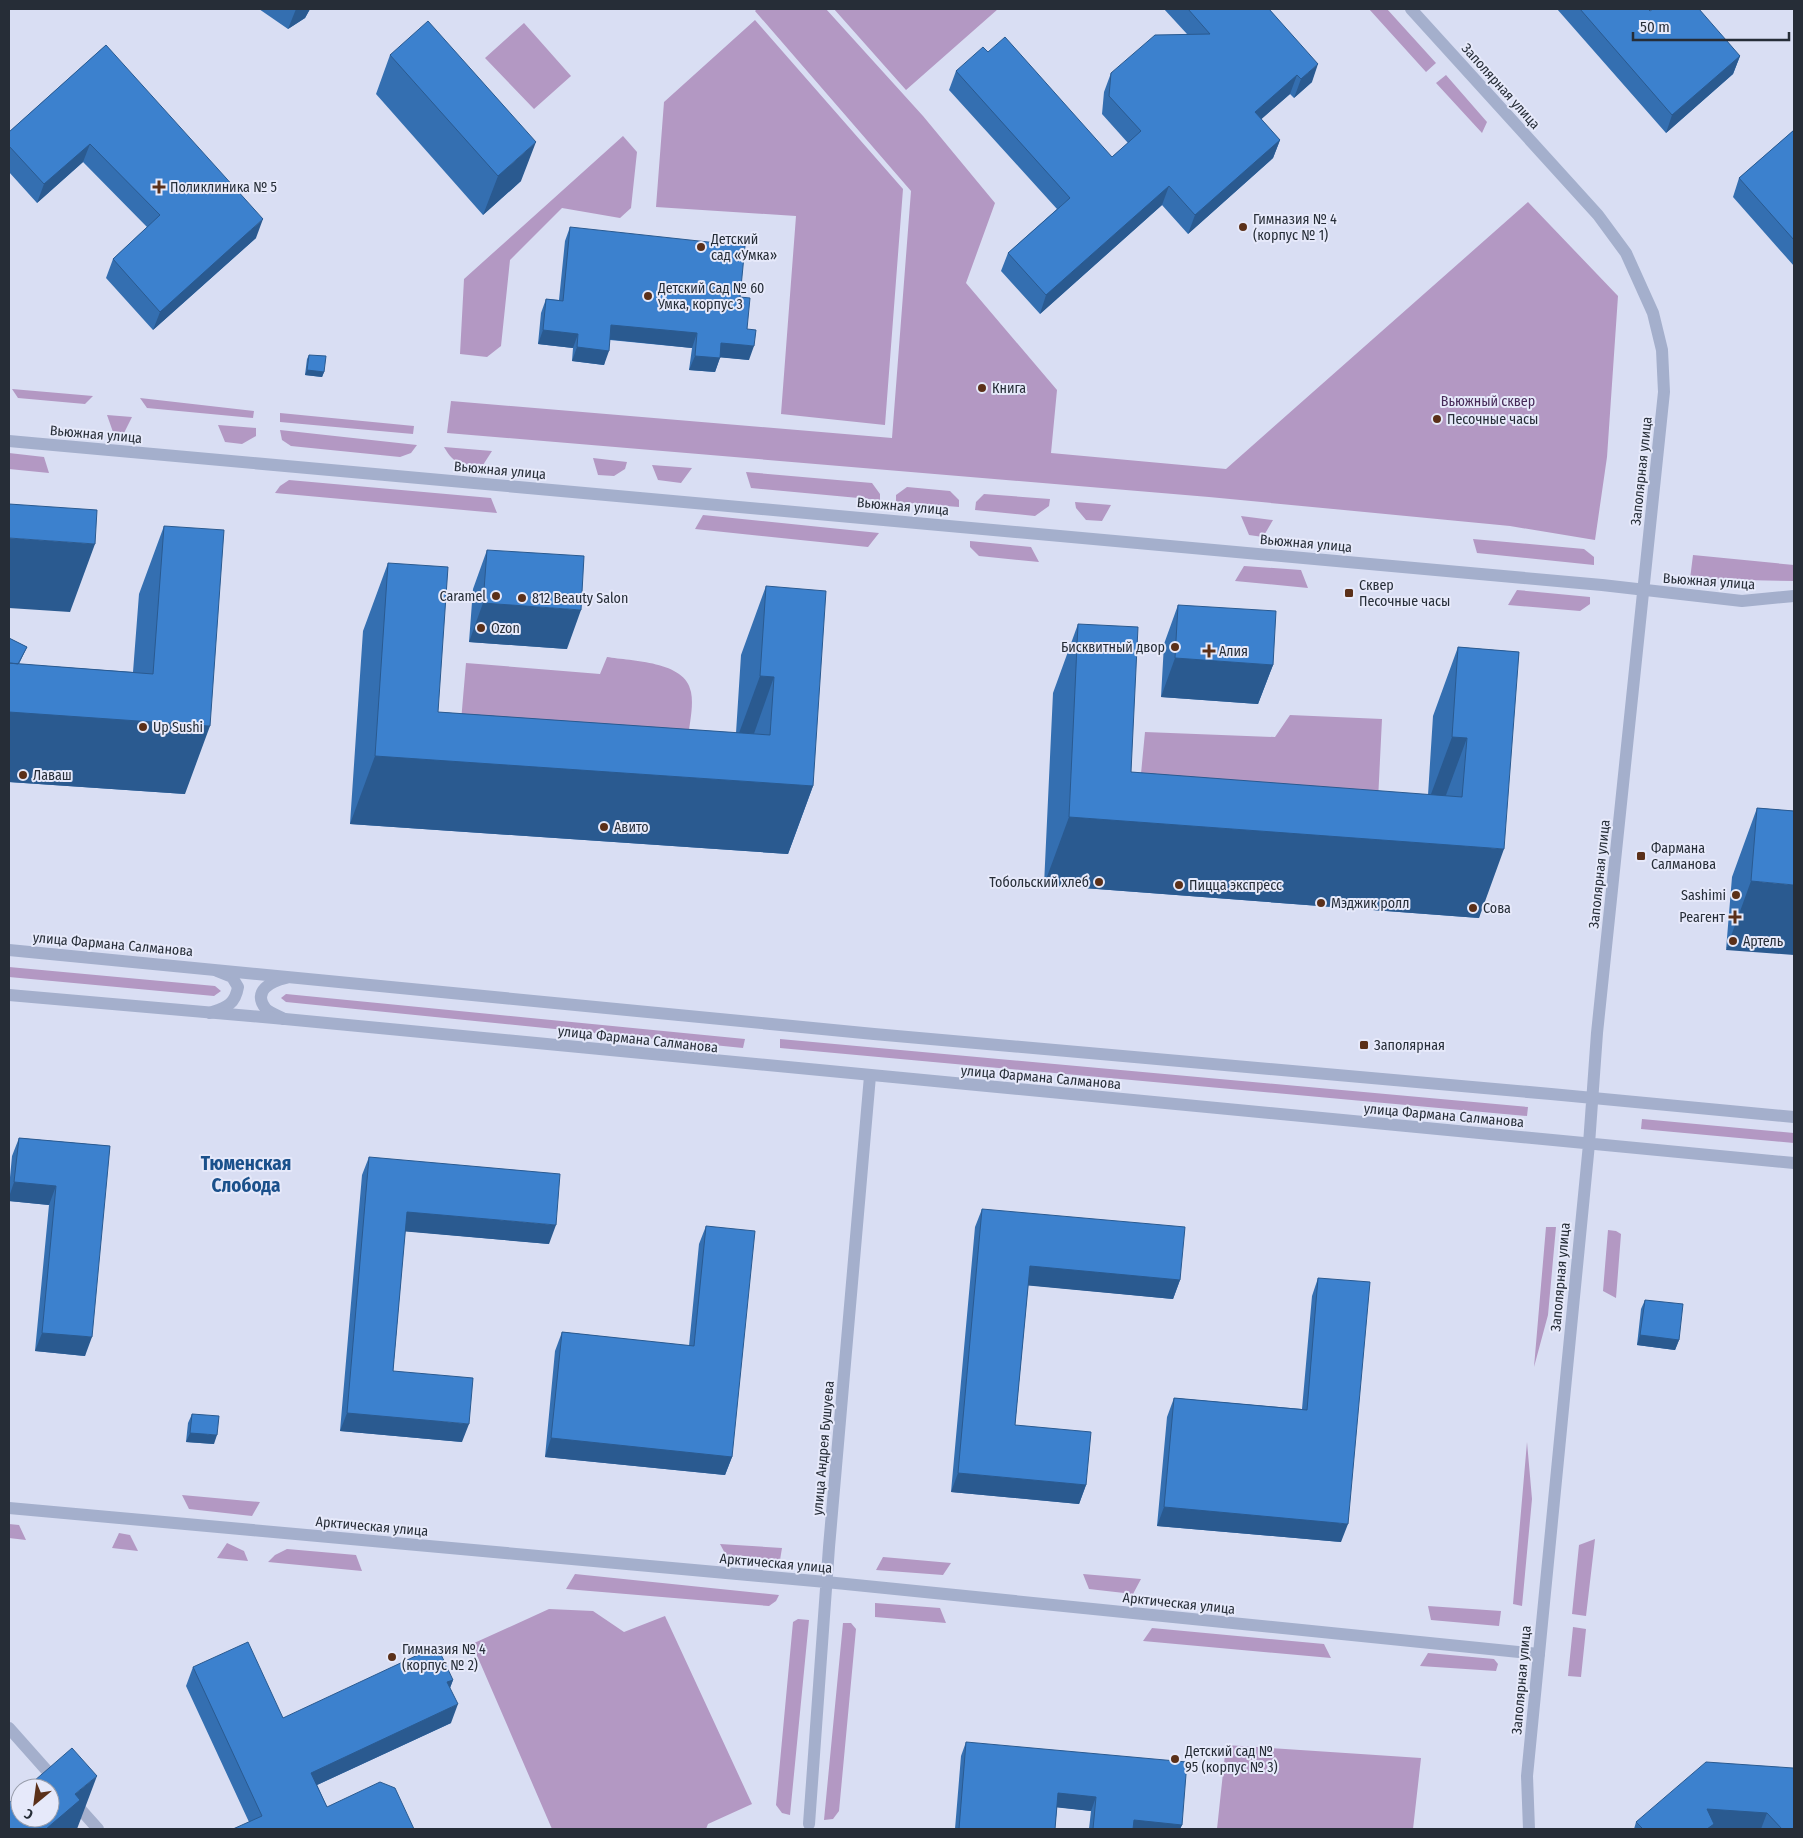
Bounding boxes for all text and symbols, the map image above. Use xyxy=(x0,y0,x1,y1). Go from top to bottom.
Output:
scale bar xyxy=(1633,10,1789,42)
text: 50 m xyxy=(1640,18,1670,36)
street label: Заполярная улица xyxy=(1458,40,1544,133)
place label: Поликлиника № 5 xyxy=(170,179,277,196)
marker: Поликлиника № 5 xyxy=(152,180,166,194)
place label: Гимназия № 4 (корпус № 1) xyxy=(1253,211,1337,244)
marker: Гимназия № 4 (корпус № 1) xyxy=(1237,221,1249,233)
place label: Детский сад «Умка» xyxy=(710,231,777,264)
marker: Детский сад «Умка» xyxy=(695,241,707,253)
place label: Детский Сад № 60 Умка, корпус 3 xyxy=(657,280,764,313)
marker: Детский Сад № 60 Умка, корпус 3 xyxy=(642,290,654,302)
place label: Книга xyxy=(992,380,1026,397)
marker: Книга xyxy=(976,382,988,394)
park label: Вьюжный сквер xyxy=(1441,393,1535,410)
place label: Песочные часы xyxy=(1447,411,1538,428)
marker: Песочные часы xyxy=(1431,413,1443,425)
street label: Заполярная улица xyxy=(1627,416,1656,526)
street label: Вьюжная улица xyxy=(49,422,143,447)
street label: Вьюжная улица xyxy=(453,458,547,483)
street label: Вьюжная улица xyxy=(856,494,950,519)
street label: Вьюжная улица xyxy=(1259,531,1353,556)
street label: Вьюжная улица xyxy=(1662,570,1756,593)
place label: Сквер Песочные часы xyxy=(1359,577,1450,610)
marker: Сквер Песочные часы xyxy=(1343,587,1355,599)
place label: Caramel xyxy=(439,588,486,605)
marker: Caramel xyxy=(490,590,502,602)
place label: 812 Beauty Salon xyxy=(532,590,628,607)
marker: 812 Beauty Salon xyxy=(516,592,528,604)
place label: Ozon xyxy=(491,620,520,637)
marker: Ozon xyxy=(475,622,487,634)
place label: Бисквитный двор xyxy=(1061,639,1165,656)
marker: Бисквитный двор xyxy=(1169,641,1181,653)
place label: Алия xyxy=(1219,643,1248,660)
marker: Алия xyxy=(1203,645,1215,657)
place label: Up Sushi xyxy=(153,719,203,736)
marker: Up Sushi xyxy=(137,721,149,733)
place label: Лаваш xyxy=(33,767,72,784)
marker: Лаваш xyxy=(17,769,29,781)
place label: Авито xyxy=(614,819,649,836)
street label: Заполярная улица xyxy=(1585,819,1614,929)
marker: Авито xyxy=(598,821,610,833)
place label: Фармана Салманова xyxy=(1651,840,1716,873)
marker: Фармана Салманова xyxy=(1635,850,1647,862)
place label: Тобольский хлеб xyxy=(989,874,1089,891)
marker: Тобольский хлеб xyxy=(1093,876,1105,888)
place label: Пицца экспресс xyxy=(1189,877,1282,894)
marker: Пицца экспресс xyxy=(1173,879,1185,891)
place label: Sashimi xyxy=(1681,887,1726,904)
marker: Sashimi xyxy=(1730,889,1742,901)
place label: Мэджик ролл xyxy=(1331,895,1409,912)
marker: Мэджик ролл xyxy=(1315,897,1327,909)
place label: Сова xyxy=(1483,900,1511,917)
marker: Сова xyxy=(1467,902,1479,914)
place label: Реагент xyxy=(1679,909,1725,926)
marker: Реагент xyxy=(1729,911,1741,923)
street label: улица Фармана Салманова xyxy=(32,929,194,960)
place label: Артель xyxy=(1743,933,1784,950)
marker: Артель xyxy=(1727,935,1739,947)
street label: улица Фармана Салманова xyxy=(557,1023,719,1056)
place label: Заполярная xyxy=(1374,1037,1445,1054)
marker: Заполярная xyxy=(1358,1039,1370,1051)
street label: улица Фармана Салманова xyxy=(960,1062,1122,1093)
street label: улица Фармана Салманова xyxy=(1363,1100,1525,1131)
district label: Тюменская Слобода xyxy=(201,1152,291,1197)
street label: Заполярная улица xyxy=(1547,1222,1574,1332)
street label: улица Андрея Бушуева xyxy=(809,1380,838,1516)
street label: Арктическая улица xyxy=(315,1513,429,1540)
street label: Арктическая улица xyxy=(719,1550,833,1577)
street label: Арктическая улица xyxy=(1122,1589,1236,1618)
street label: Заполярная улица xyxy=(1508,1625,1535,1735)
place label: Гимназия № 4 (корпус № 2) xyxy=(402,1641,486,1674)
marker: Гимназия № 4 (корпус № 2) xyxy=(386,1651,398,1663)
place label: Детский сад № 95 (корпус № 3) xyxy=(1184,1743,1278,1776)
marker: Детский сад № 95 (корпус № 3) xyxy=(1169,1753,1181,1765)
north arrow xyxy=(10,1778,60,1828)
text: С xyxy=(21,1804,36,1823)

